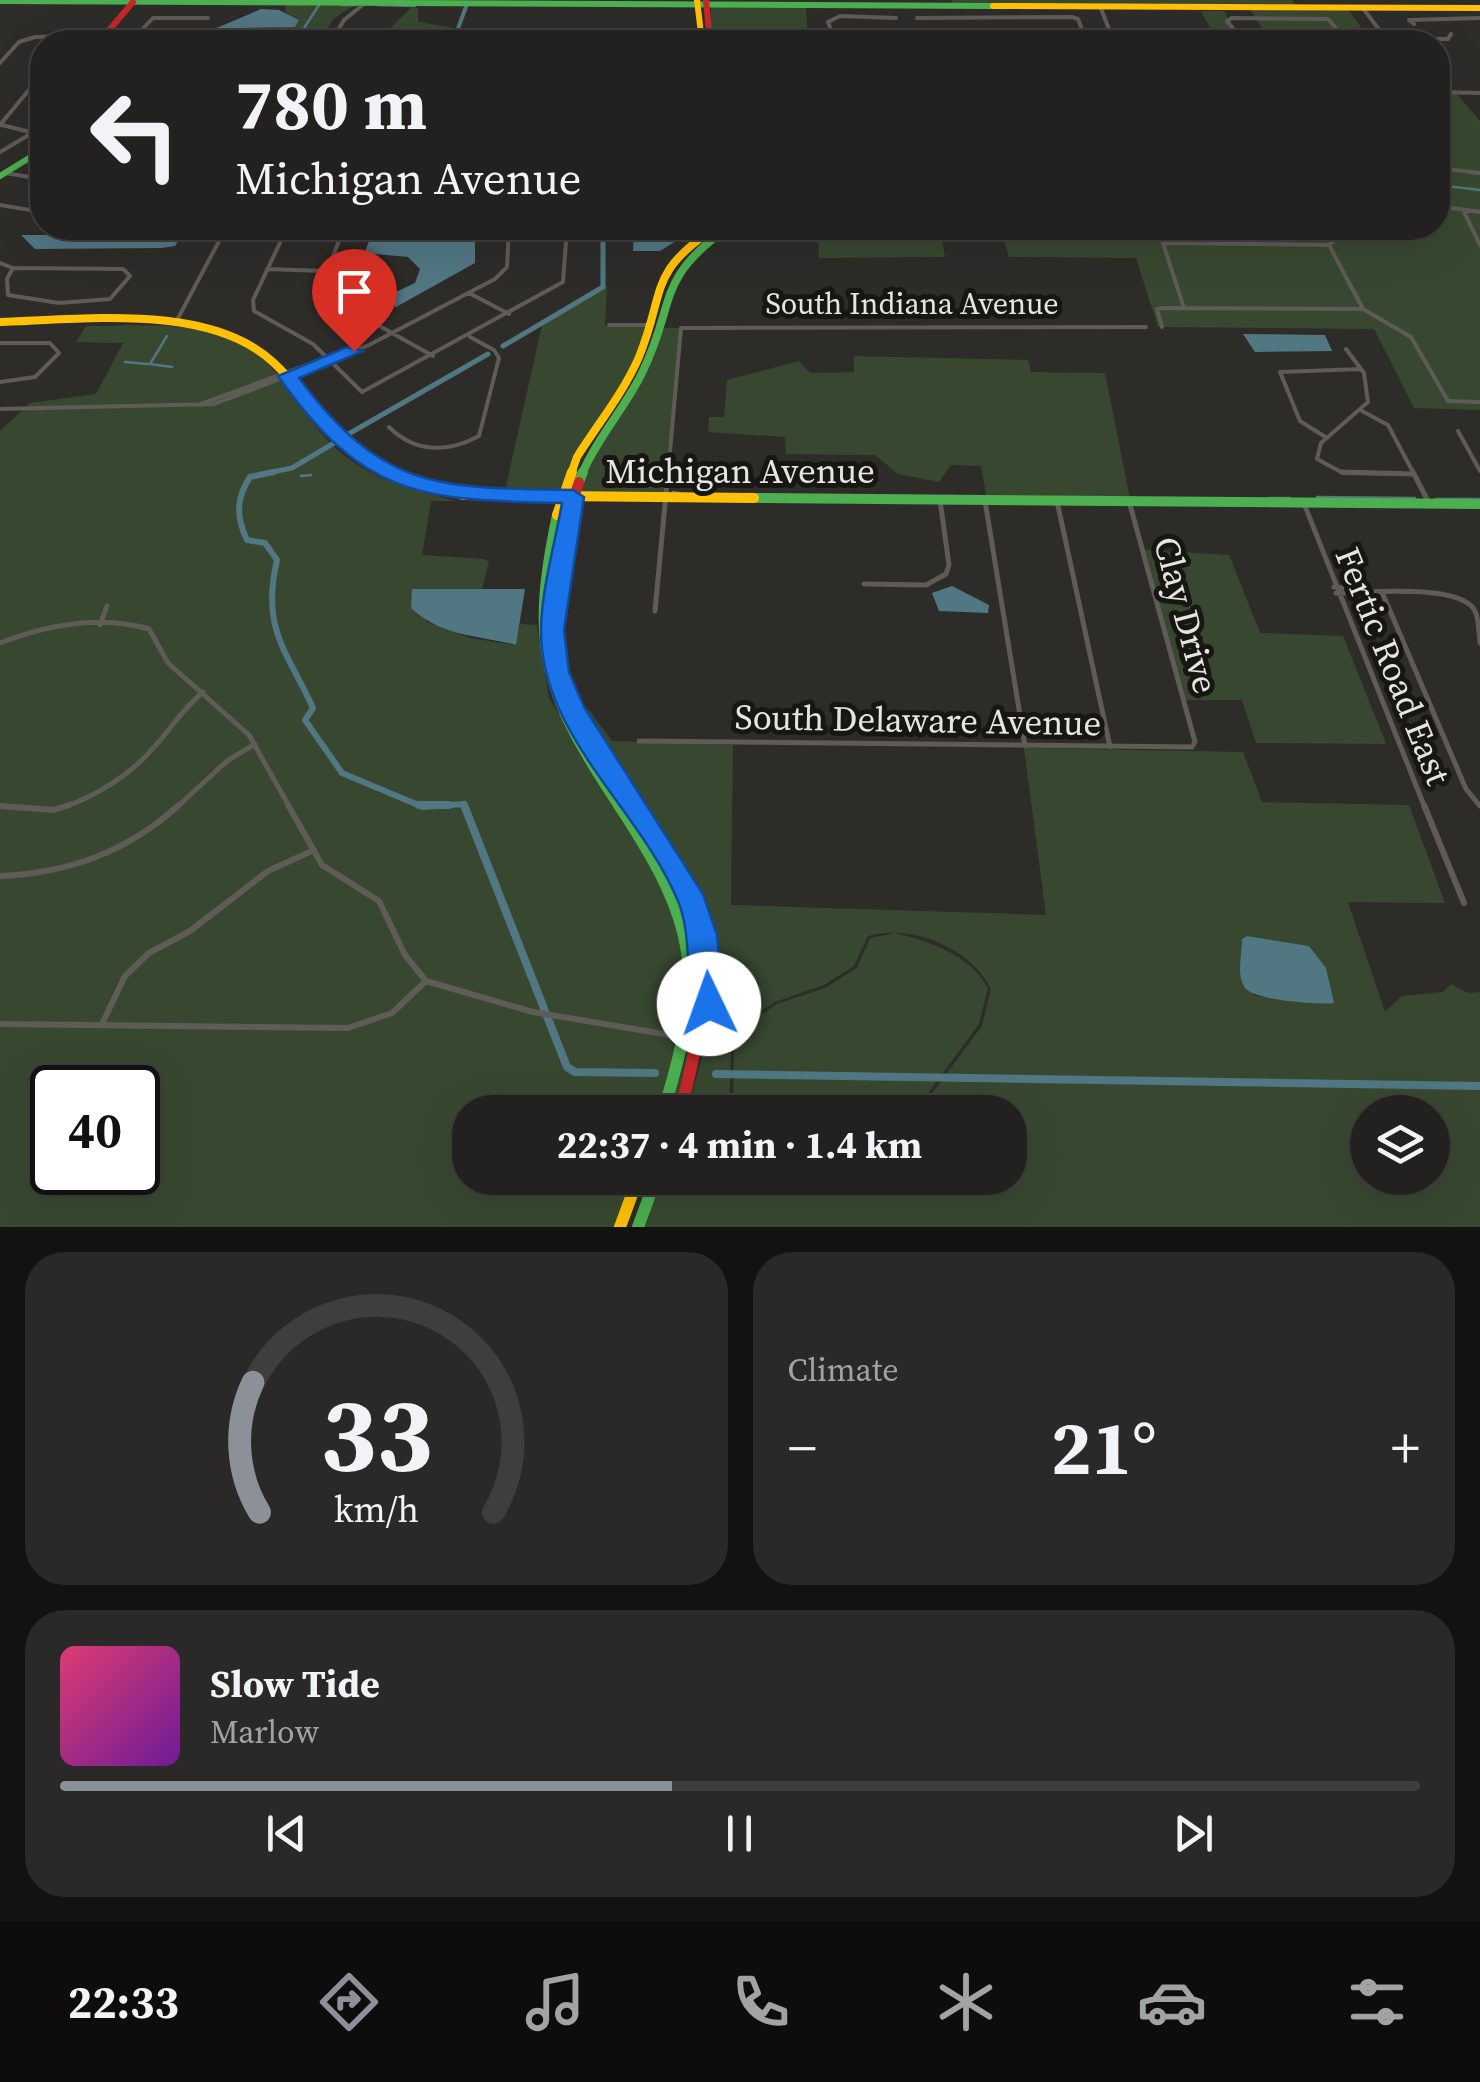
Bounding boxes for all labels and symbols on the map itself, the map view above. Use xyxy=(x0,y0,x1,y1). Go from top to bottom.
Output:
pin xyxy=(312,249,397,352)
street label: South Indiana Avenue xyxy=(765,283,1059,324)
street label: Michigan Avenue xyxy=(605,447,875,495)
street label: Clay Drive xyxy=(1142,531,1230,699)
street label: Fertic Road East xyxy=(1324,540,1463,792)
street label: South Delaware Avenue xyxy=(734,693,1102,747)
position arrow xyxy=(657,952,761,1056)
speed limit sign: 40 xyxy=(30,1065,160,1195)

